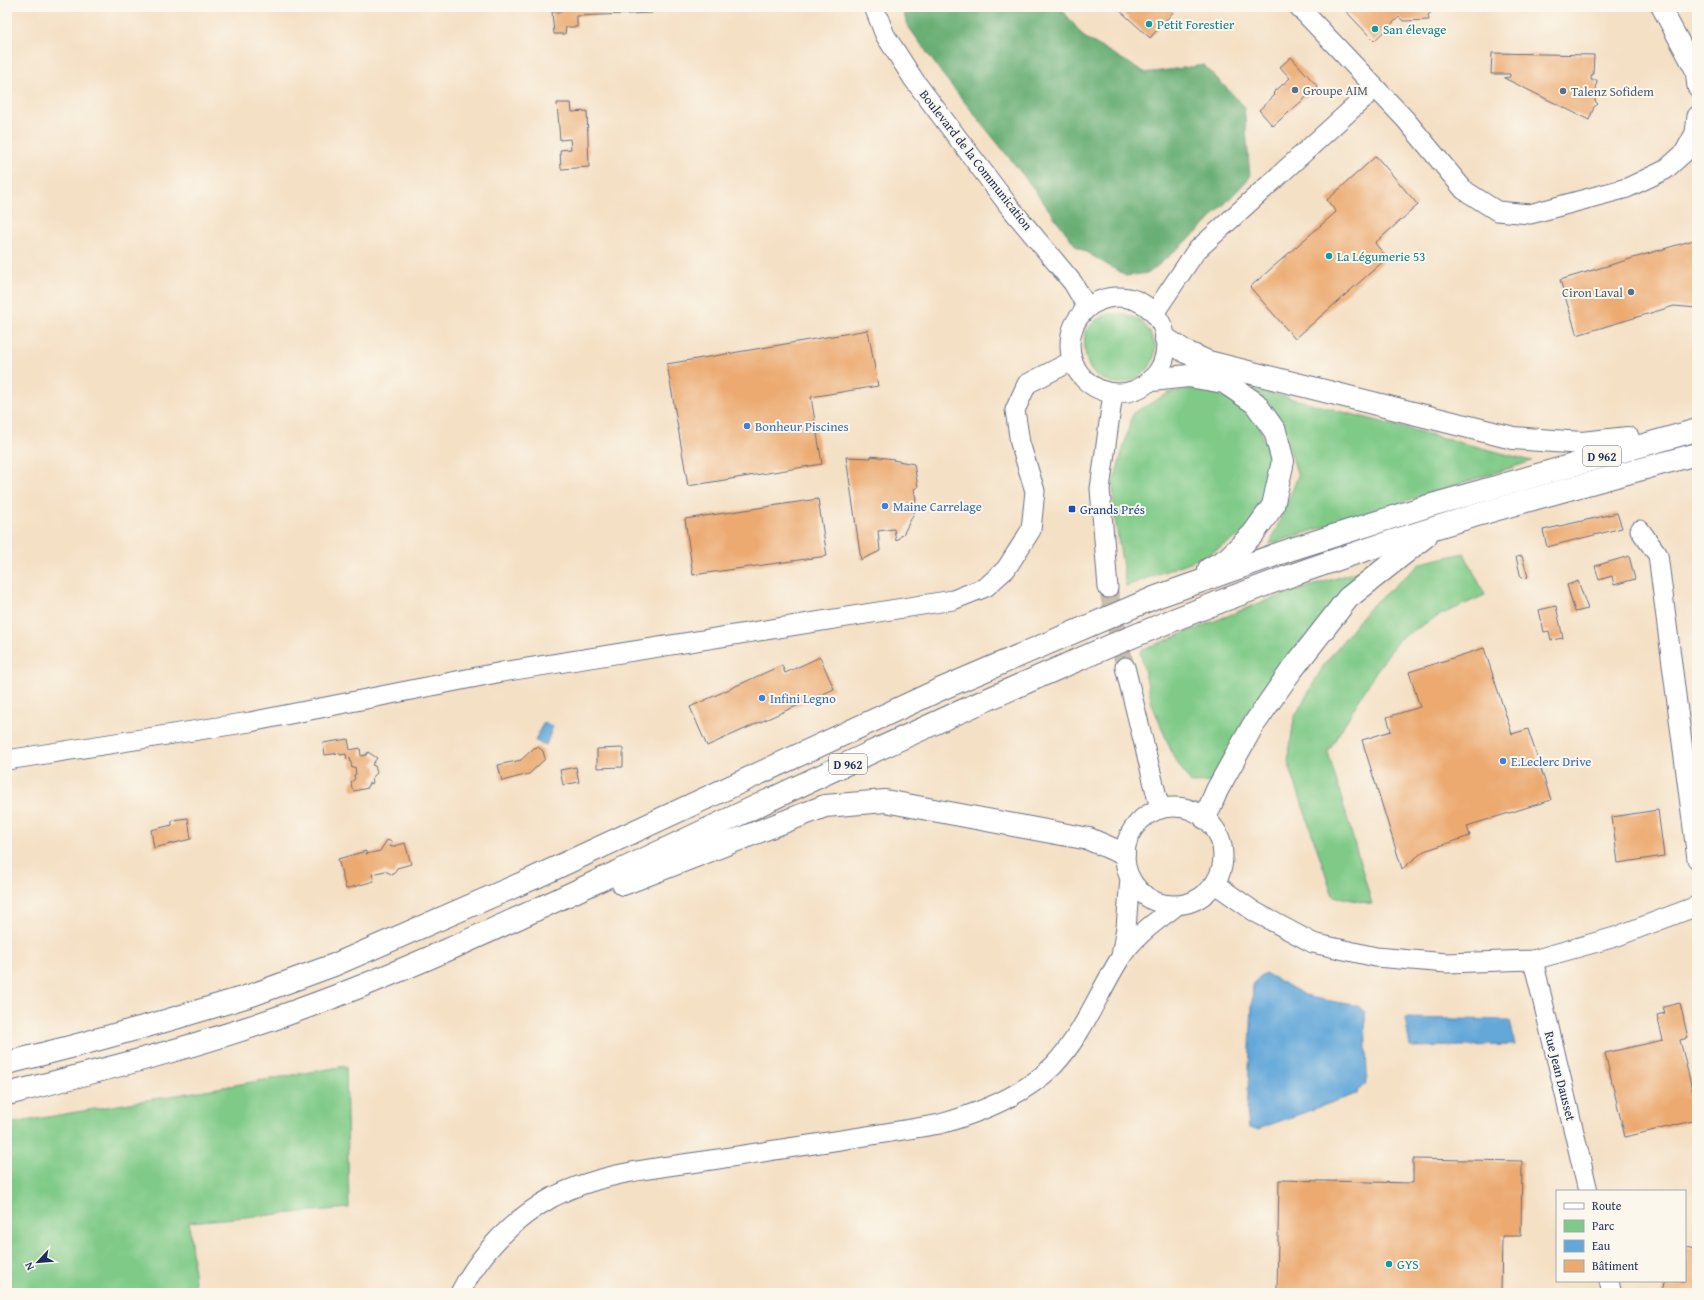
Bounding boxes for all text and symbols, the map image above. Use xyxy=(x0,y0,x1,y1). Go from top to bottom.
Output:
place label: Petit Forestier xyxy=(1157,15,1235,34)
marker: Petit Forestier xyxy=(1144,19,1154,29)
place label: San élevage xyxy=(1383,20,1446,39)
marker: San élevage xyxy=(1370,24,1380,34)
place label: Groupe AIM xyxy=(1303,81,1368,100)
place label: Talenz Sofidem xyxy=(1571,82,1654,101)
marker: Groupe AIM xyxy=(1290,85,1300,95)
street label: Boulevard de la Communication xyxy=(915,86,1037,235)
marker: Talenz Sofidem xyxy=(1558,86,1568,96)
place label: La Légumerie 53 xyxy=(1337,247,1426,266)
marker: La Légumerie 53 xyxy=(1324,251,1334,261)
place label: Ciron Laval xyxy=(1562,283,1623,302)
marker: Ciron Laval xyxy=(1626,287,1636,297)
place label: Bonheur Piscines xyxy=(755,417,849,436)
marker: Bonheur Piscines xyxy=(742,421,752,431)
road number: D 962 xyxy=(1583,446,1621,466)
place label: Maine Carrelage xyxy=(893,497,982,516)
place label: Grands Prés xyxy=(1080,500,1145,519)
marker: Maine Carrelage xyxy=(880,501,890,511)
marker: Grands Prés xyxy=(1067,504,1077,514)
place label: Infini Legno xyxy=(770,689,836,708)
marker: Infini Legno xyxy=(757,693,767,703)
place label: E.Leclerc Drive xyxy=(1511,752,1591,771)
road number: D 962 xyxy=(829,754,867,774)
marker: E.Leclerc Drive xyxy=(1498,756,1508,766)
street label: Rue Jean Dausset xyxy=(1540,1029,1580,1123)
legend xyxy=(1556,1190,1686,1282)
text: Route xyxy=(1592,1197,1622,1214)
text: Parc xyxy=(1592,1217,1615,1234)
text: Eau xyxy=(1592,1237,1611,1254)
north arrow xyxy=(18,1242,58,1282)
place label: GYS xyxy=(1397,1255,1419,1274)
text: Bâtiment xyxy=(1592,1257,1639,1274)
text: N xyxy=(20,1259,38,1273)
marker: GYS xyxy=(1384,1259,1394,1269)

